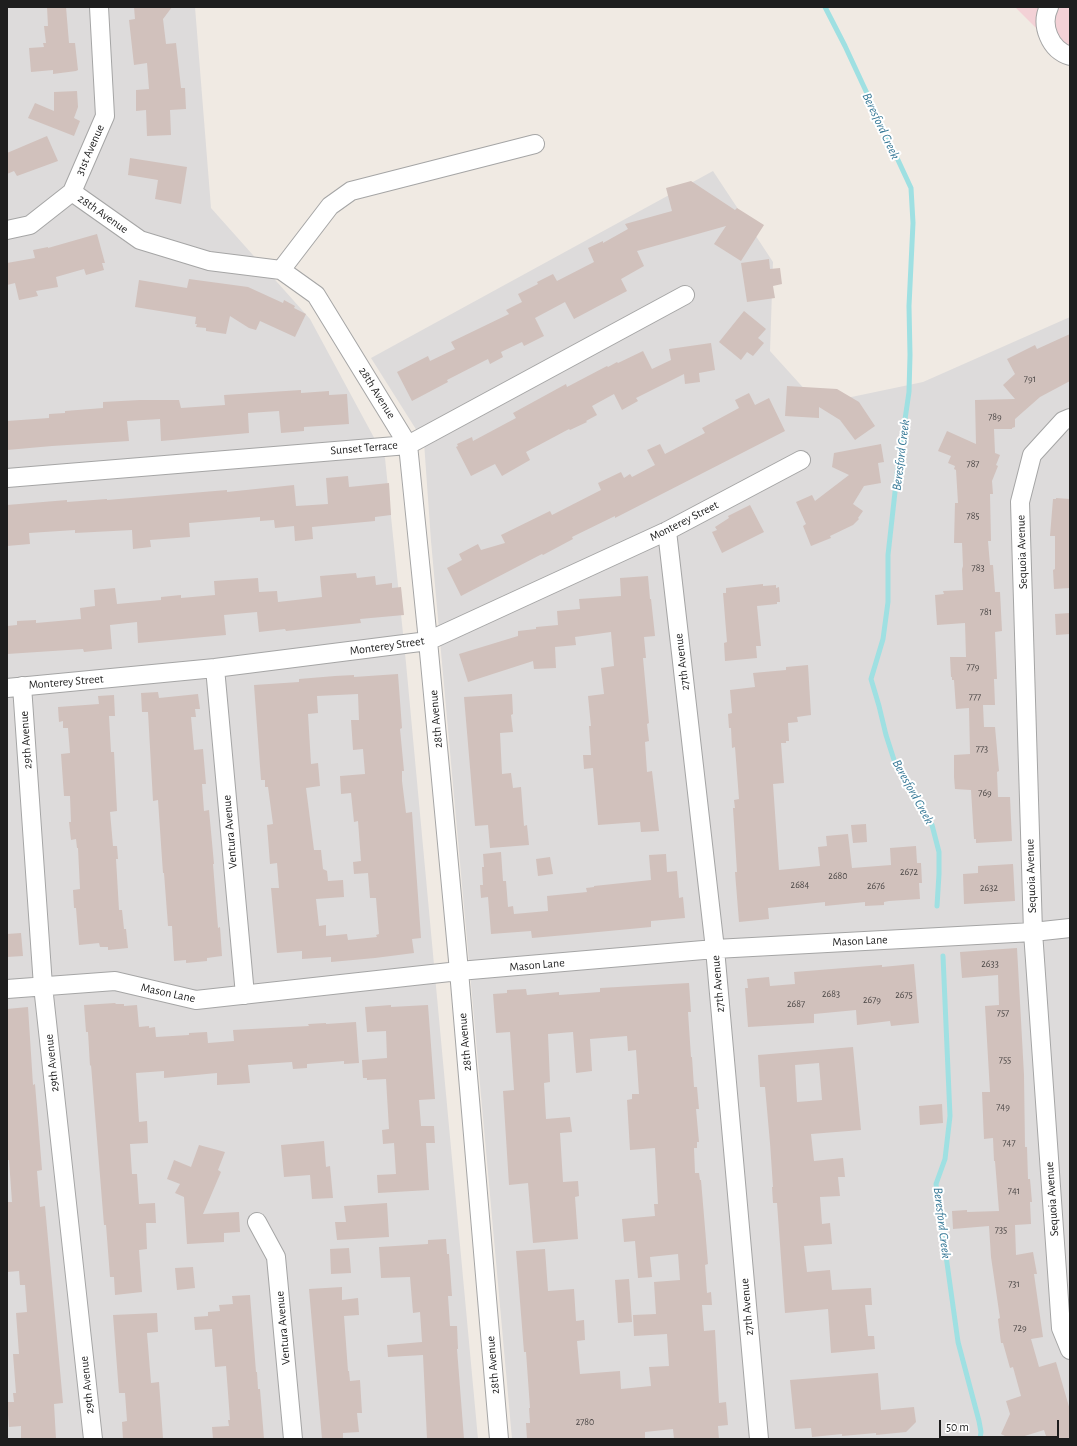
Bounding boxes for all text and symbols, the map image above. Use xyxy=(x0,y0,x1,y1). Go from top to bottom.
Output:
water label: Beresford Creek xyxy=(859,90,903,162)
street label: 31st Avenue xyxy=(72,122,108,178)
street label: 28th Avenue xyxy=(75,191,131,237)
street label: 28th Avenue xyxy=(355,365,399,421)
house number: 791 xyxy=(1024,373,1036,385)
house number: 789 xyxy=(988,411,1002,423)
water label: Beresford Creek xyxy=(889,419,913,491)
street label: Sunset Terrace xyxy=(330,438,398,458)
house number: 787 xyxy=(966,458,980,470)
street label: Monterey Street xyxy=(647,498,721,544)
house number: 785 xyxy=(966,510,980,522)
street label: Sequoia Avenue xyxy=(1014,515,1030,589)
house number: 783 xyxy=(971,562,985,574)
house number: 781 xyxy=(980,606,992,618)
street label: 27th Avenue xyxy=(671,633,693,691)
street label: Monterey Street xyxy=(349,634,425,658)
house number: 779 xyxy=(966,661,980,673)
street label: Monterey Street xyxy=(28,672,104,692)
street label: 28th Avenue xyxy=(426,689,446,749)
house number: 777 xyxy=(969,691,981,703)
street label: 29th Avenue xyxy=(17,711,35,769)
house number: 773 xyxy=(976,743,988,755)
water label: Beresford Creek xyxy=(889,757,937,827)
house number: 769 xyxy=(978,787,992,799)
street label: Ventura Avenue xyxy=(220,794,240,870)
street label: Sequoia Avenue xyxy=(1023,839,1039,913)
house number: 2672 xyxy=(900,866,918,878)
house number: 2680 xyxy=(828,870,848,882)
house number: 2684 xyxy=(791,879,809,891)
house number: 2676 xyxy=(867,880,885,892)
house number: 2632 xyxy=(980,882,998,894)
street label: Mason Lane xyxy=(832,932,888,950)
street label: Mason Lane xyxy=(509,955,565,975)
street label: 27th Avenue xyxy=(708,955,728,1013)
house number: 2633 xyxy=(981,958,999,970)
street label: Mason Lane xyxy=(139,980,197,1006)
house number: 2683 xyxy=(822,988,840,1000)
house number: 2675 xyxy=(895,989,913,1001)
house number: 2679 xyxy=(863,994,881,1006)
house number: 2687 xyxy=(787,998,805,1010)
house number: 757 xyxy=(997,1007,1009,1019)
street label: 28th Avenue xyxy=(455,1012,475,1072)
street label: 29th Avenue xyxy=(42,1033,62,1093)
house number: 755 xyxy=(999,1054,1011,1066)
house number: 749 xyxy=(996,1101,1010,1113)
house number: 747 xyxy=(1002,1137,1016,1149)
street label: Sequoia Avenue xyxy=(1042,1161,1062,1237)
house number: 741 xyxy=(1008,1185,1020,1197)
water label: Beresford Creek xyxy=(930,1187,954,1259)
house number: 735 xyxy=(995,1224,1007,1236)
street label: 27th Avenue xyxy=(737,1278,757,1336)
house number: 731 xyxy=(1008,1278,1020,1290)
street label: Ventura Avenue xyxy=(273,1290,293,1366)
house number: 729 xyxy=(1013,1322,1027,1334)
street label: 28th Avenue xyxy=(483,1335,503,1395)
street label: 29th Avenue xyxy=(77,1355,97,1415)
scale bar xyxy=(941,1412,1061,1438)
house number: 2780 xyxy=(576,1416,594,1428)
text: 50 m xyxy=(946,1421,969,1433)

